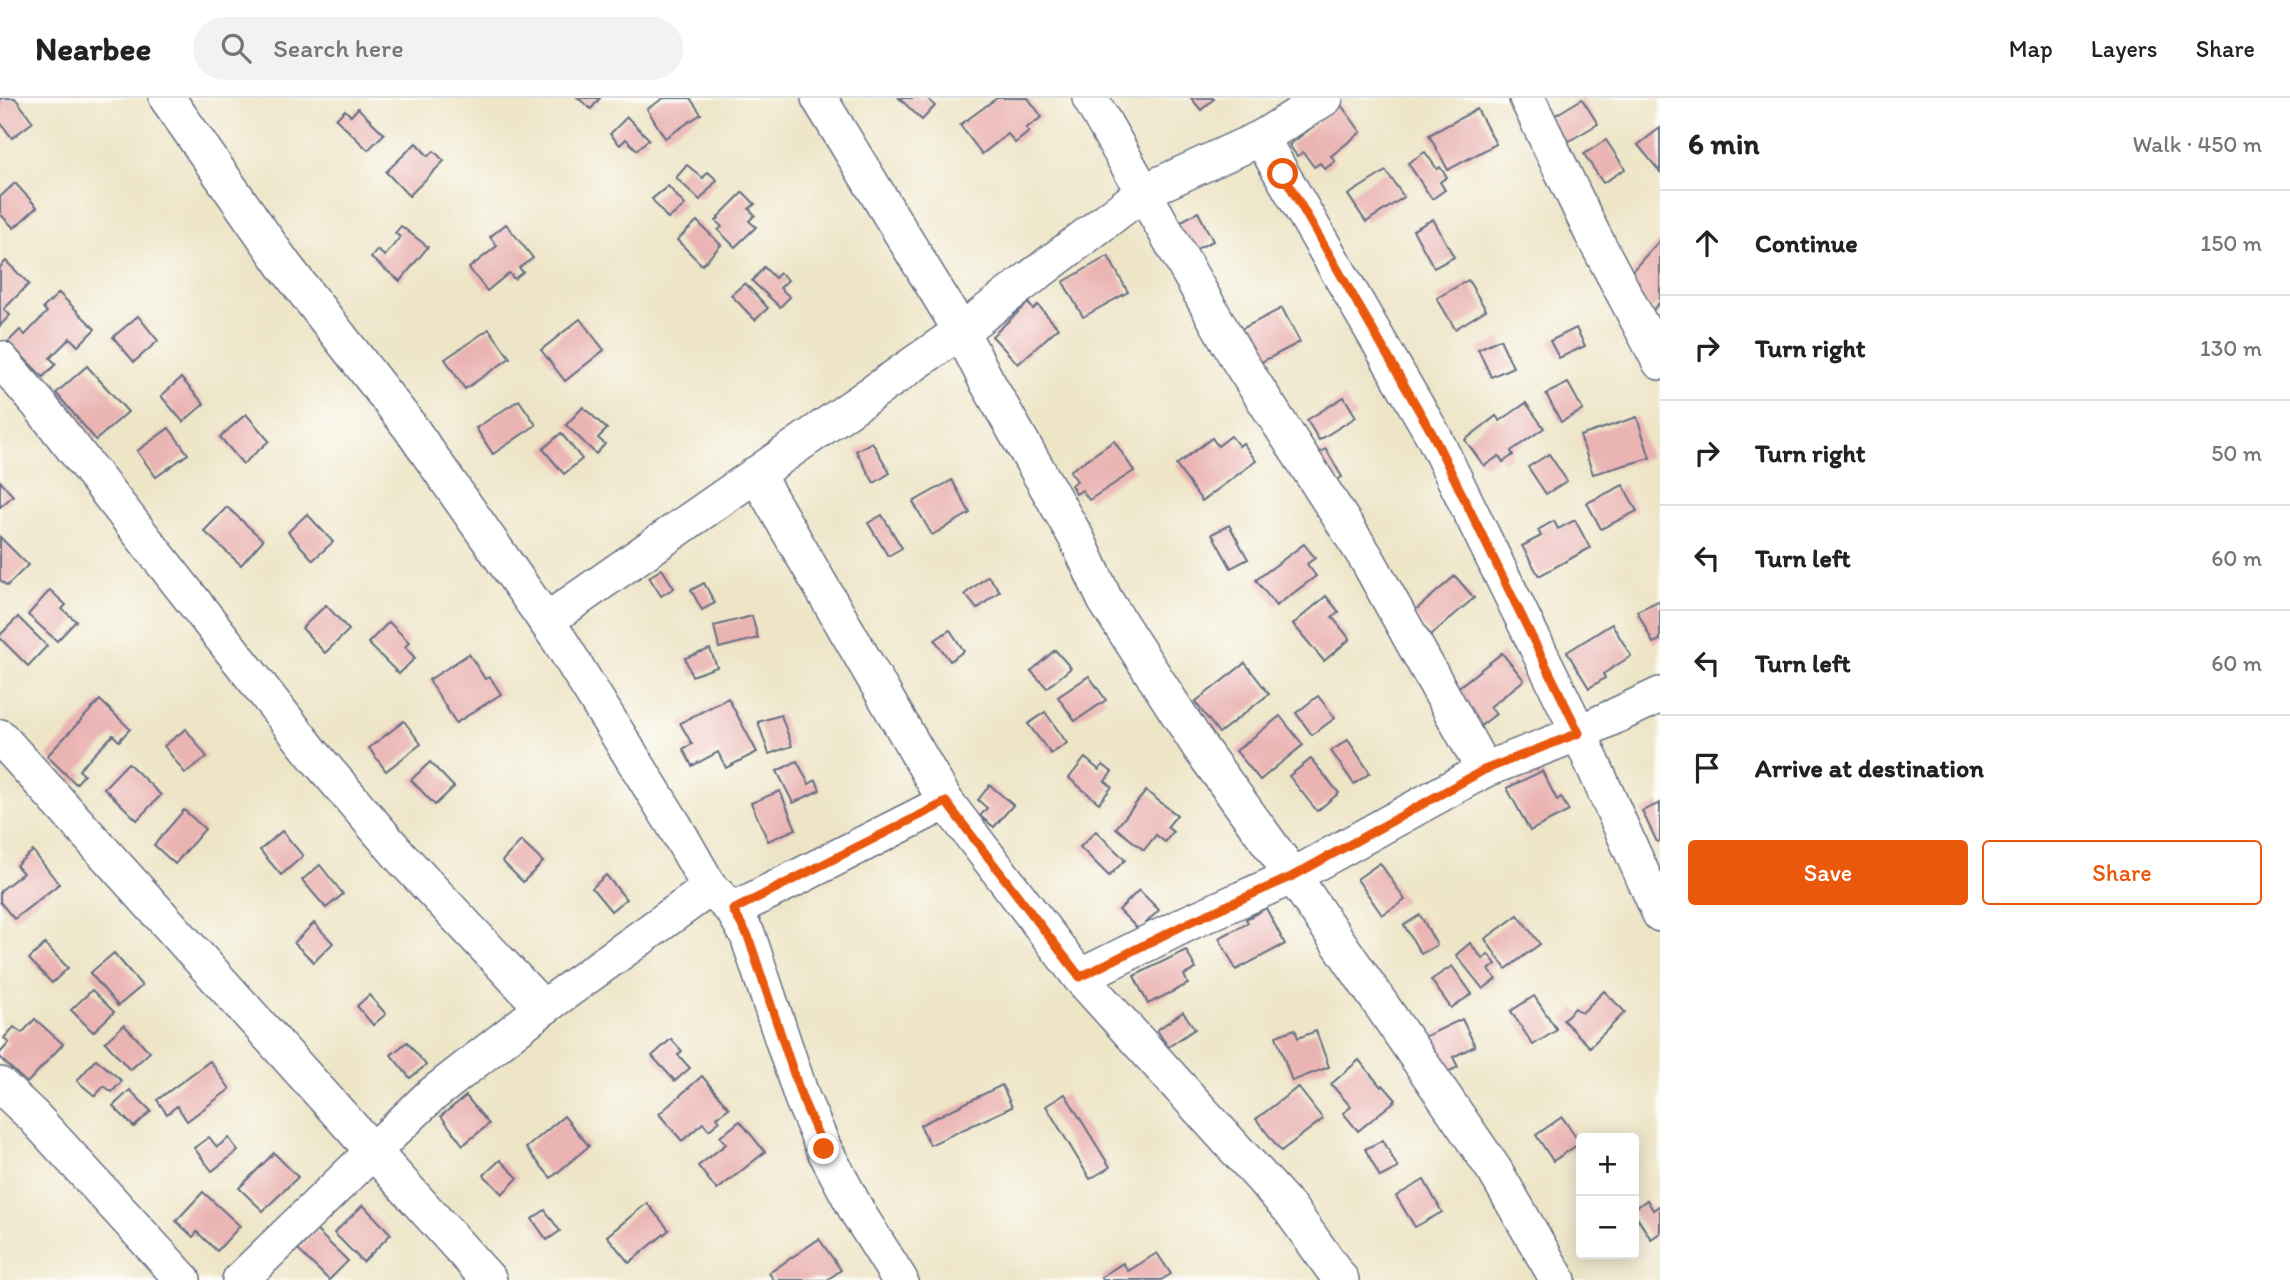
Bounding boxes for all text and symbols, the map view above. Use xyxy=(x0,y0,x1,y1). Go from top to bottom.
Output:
search box xyxy=(193,17,683,80)
text: Nearbee xyxy=(35,29,151,68)
icon: search xyxy=(217,29,255,67)
text: Search here xyxy=(273,32,404,64)
text: Map xyxy=(2009,34,2053,63)
text: Layers xyxy=(2091,34,2158,63)
text: Share xyxy=(2196,34,2255,63)
text: 6 min xyxy=(1688,125,1760,162)
text: Walk · 450 m xyxy=(2132,130,2262,158)
route start xyxy=(1267,158,1298,189)
icon: ahead xyxy=(1688,224,1726,262)
text: Continue xyxy=(1755,227,1858,259)
text: 150 m xyxy=(2201,229,2262,257)
icon: right xyxy=(1688,329,1726,367)
text: Turn right xyxy=(1755,332,1866,364)
text: 130 m xyxy=(2200,334,2262,362)
icon: right xyxy=(1688,434,1726,472)
text: Turn right xyxy=(1755,437,1866,469)
text: 50 m xyxy=(2211,439,2262,467)
icon: left xyxy=(1688,539,1726,577)
text: Turn left xyxy=(1755,542,1851,574)
text: 60 m xyxy=(2211,544,2262,572)
icon: left xyxy=(1688,644,1726,682)
text: Turn left xyxy=(1755,647,1851,679)
text: 60 m xyxy=(2211,649,2262,677)
icon: arrive xyxy=(1688,749,1726,787)
text: Arrive at destination xyxy=(1755,752,1984,784)
button: Save xyxy=(1688,840,1968,905)
button: Share xyxy=(1982,840,2262,905)
route end xyxy=(808,1133,839,1164)
map controls xyxy=(1576,1133,1639,1259)
button: + xyxy=(1576,1133,1639,1196)
button: − xyxy=(1576,1196,1639,1259)

